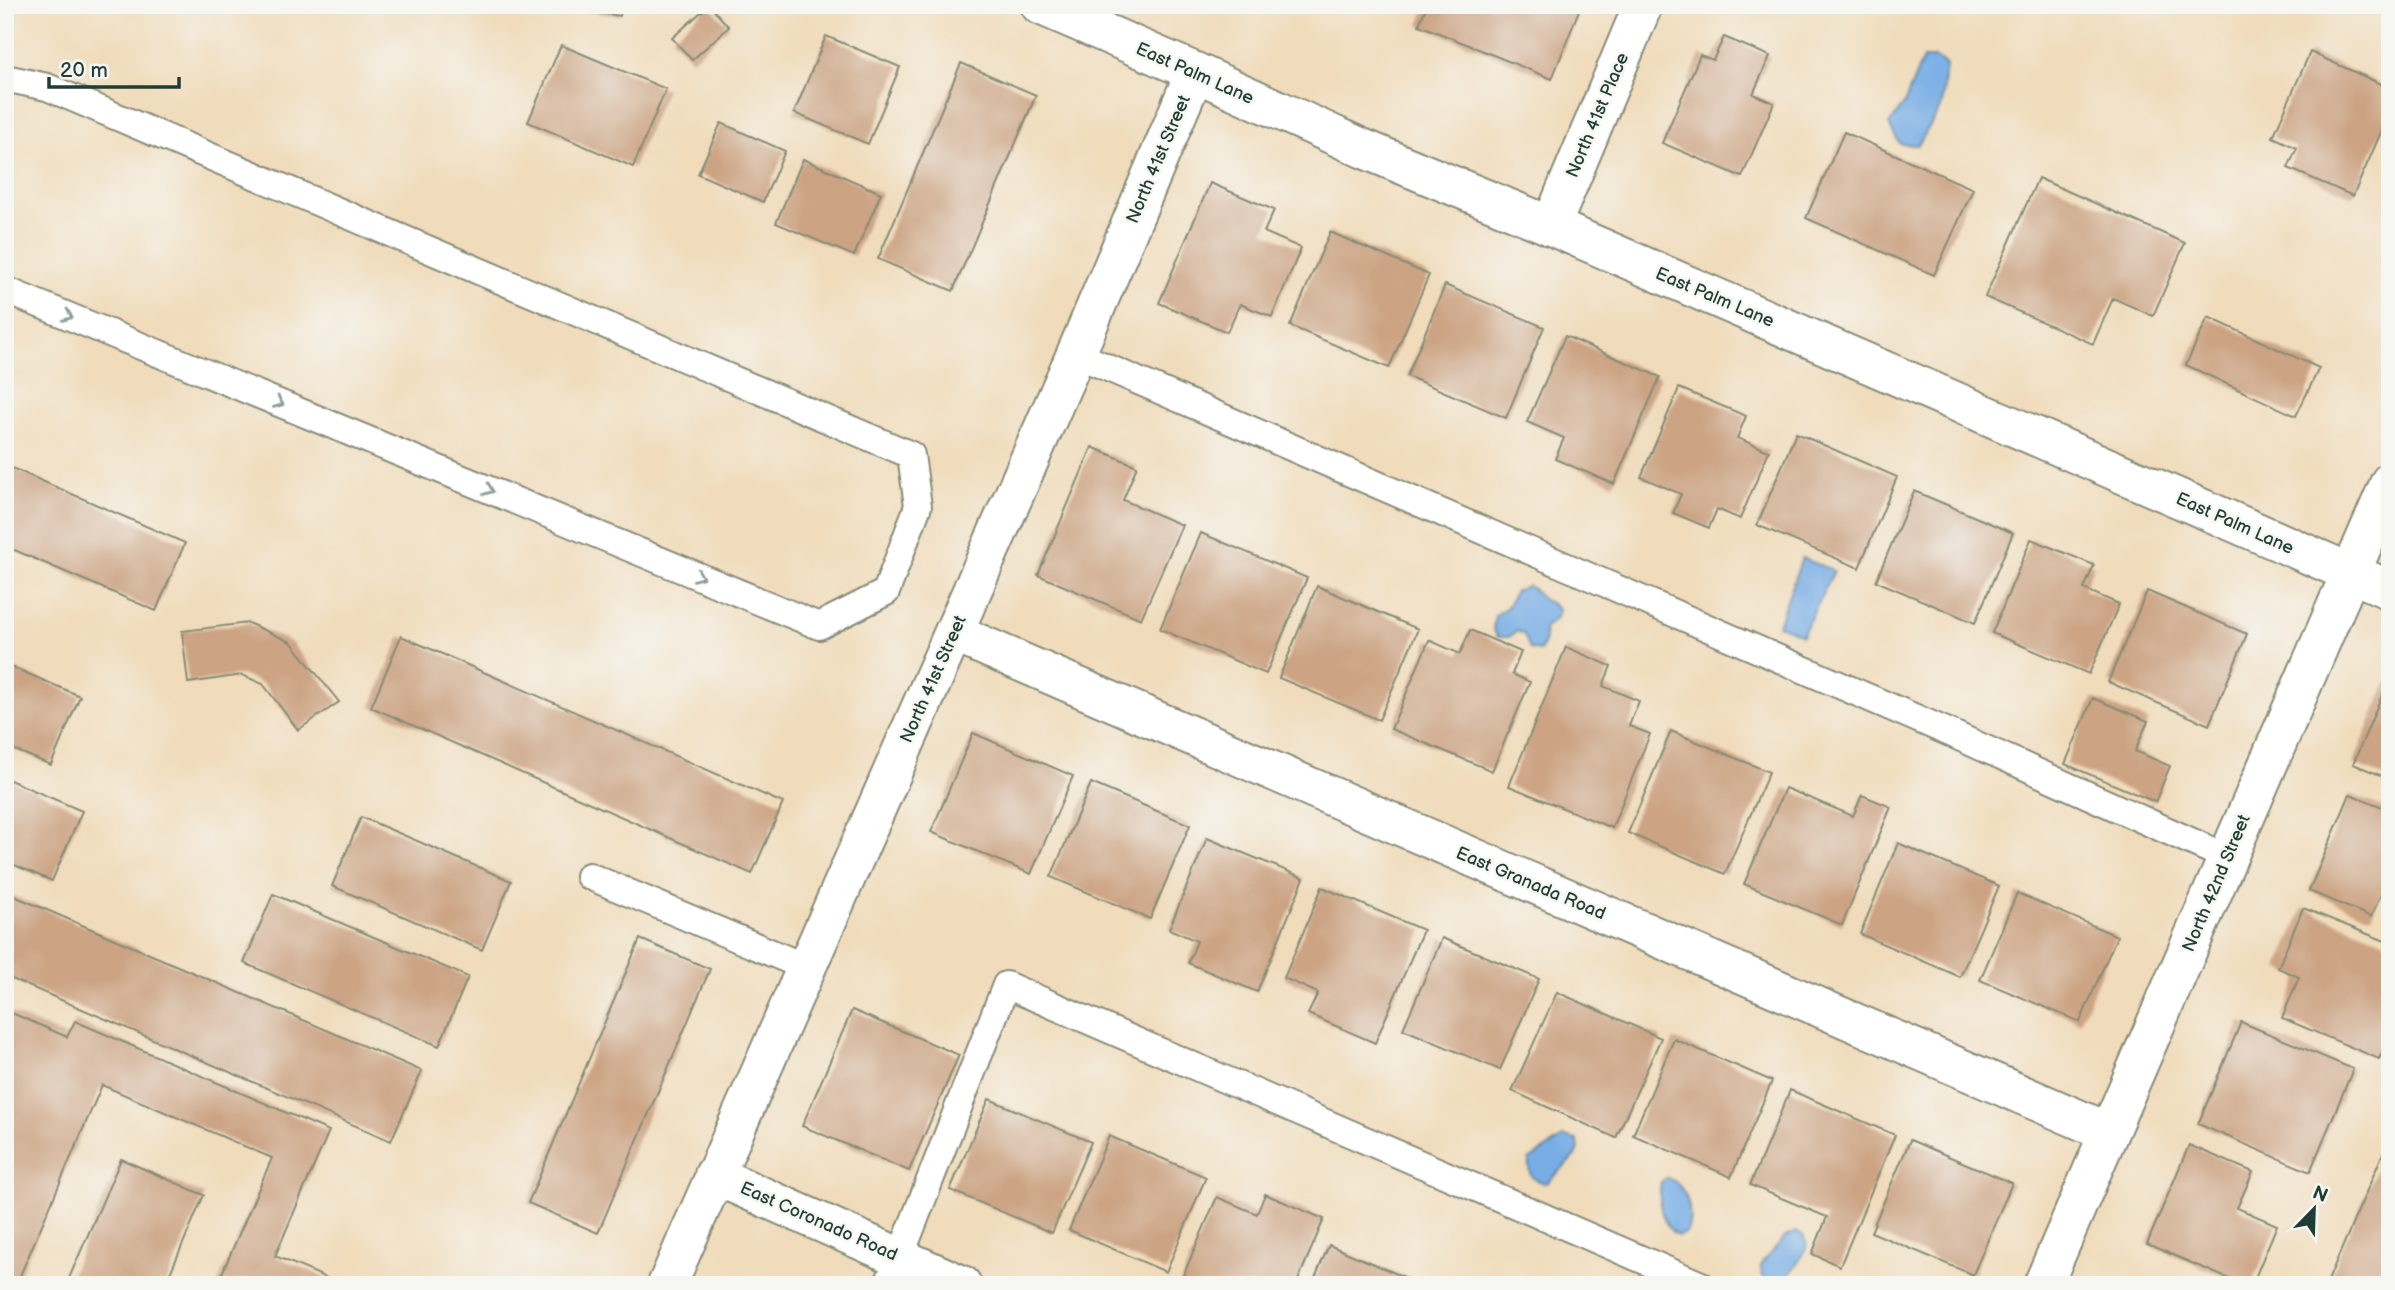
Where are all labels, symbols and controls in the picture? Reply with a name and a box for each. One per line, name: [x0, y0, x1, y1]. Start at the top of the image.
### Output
street label: East Palm Lane: [1133, 38, 1257, 109]
scale bar: [49, 46, 178, 90]
street label: North 41st Place: [1562, 49, 1633, 181]
text: 20 m: [60, 58, 108, 83]
street label: North 41st Street: [1122, 92, 1195, 226]
street label: East Palm Lane: [1652, 263, 1778, 332]
one-way arrow: [61, 308, 74, 322]
one-way arrow: [272, 394, 284, 408]
one-way arrow: [482, 481, 494, 495]
street label: East Palm Lane: [2173, 488, 2297, 559]
one-way arrow: [692, 568, 704, 582]
street label: North 41st Street: [896, 612, 971, 746]
street label: North 42nd Street: [2178, 811, 2255, 955]
street label: East Granada Road: [1453, 842, 1609, 924]
north arrow: [2280, 1174, 2350, 1244]
street label: East Coronado Road: [737, 1177, 901, 1266]
text: N: [2309, 1181, 2331, 1208]

